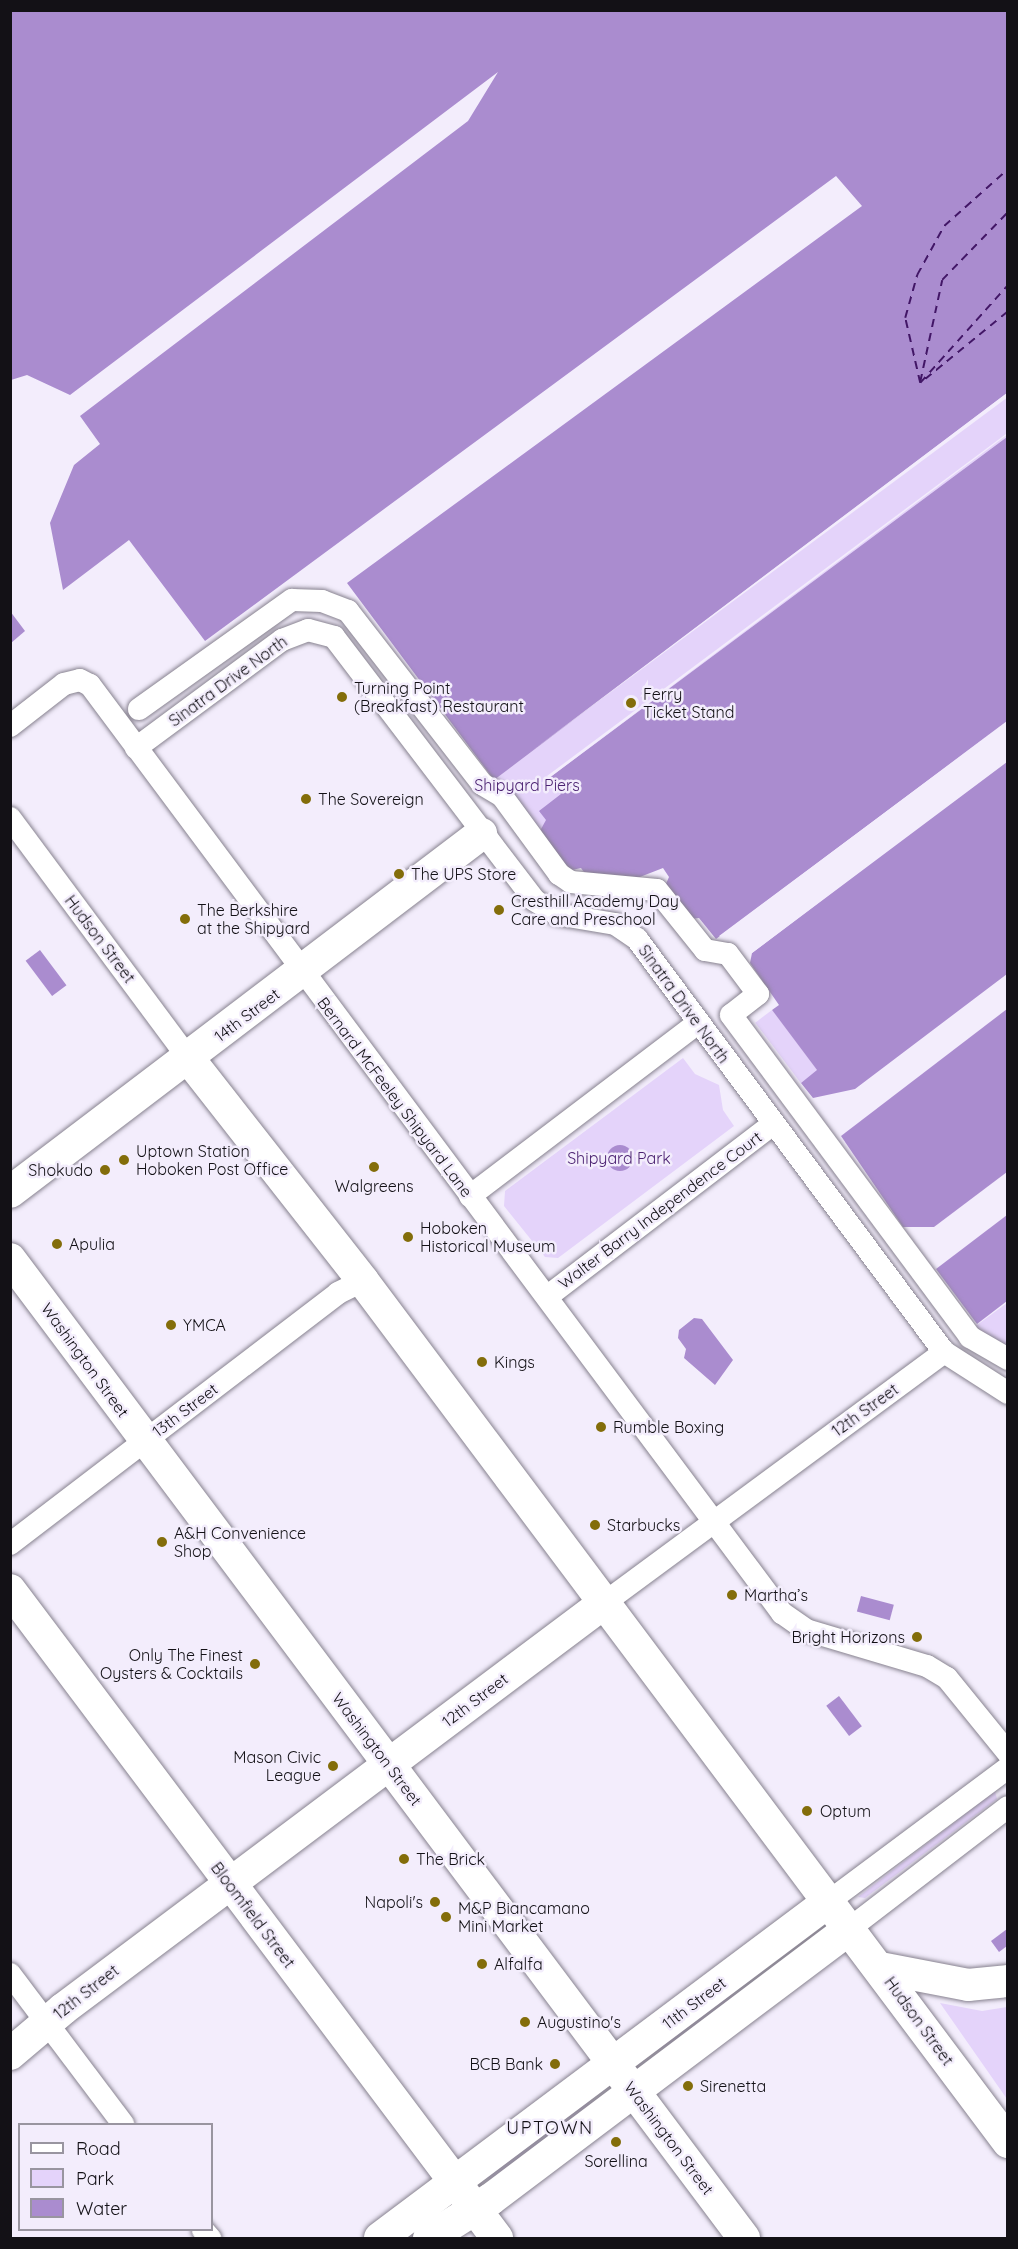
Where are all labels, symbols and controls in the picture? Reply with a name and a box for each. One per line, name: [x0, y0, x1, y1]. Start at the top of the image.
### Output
street label: Sinatra Drive North: [165, 632, 291, 730]
place label: Turning Point (Breakfast) Restaurant: [354, 678, 524, 716]
place label: Ferry Ticket Stand: [643, 684, 734, 722]
marker: Turning Point (Breakfast) Restaurant: [335, 690, 349, 704]
marker: Ferry Ticket Stand: [624, 696, 638, 710]
park label: Shipyard Piers: [474, 775, 580, 795]
place label: The Sovereign: [318, 789, 424, 809]
marker: The Sovereign: [299, 792, 313, 806]
place label: The UPS Store: [411, 864, 516, 884]
marker: The UPS Store: [392, 867, 406, 881]
street label: Hudson Street: [61, 891, 139, 987]
place label: Cresthill Academy Day Care and Preschool: [511, 891, 679, 929]
place label: The Berkshire at the Shipyard: [197, 900, 310, 938]
marker: Cresthill Academy Day Care and Preschool: [492, 903, 506, 917]
marker: The Berkshire at the Shipyard: [178, 912, 192, 926]
street label: Sinatra Drive North: [635, 941, 733, 1067]
street label: 14th Street: [211, 984, 283, 1046]
street label: Bernard McFeeley Shipyard Lane: [314, 993, 476, 1201]
street label: Walter Barry Independence Court: [554, 1127, 766, 1293]
place label: Uptown Station Hoboken Post Office: [136, 1141, 288, 1179]
park label: Shipyard Park: [567, 1148, 671, 1168]
marker: Uptown Station Hoboken Post Office: [117, 1153, 131, 1167]
place label: Shokudo: [28, 1160, 93, 1180]
marker: Walgreens: [367, 1160, 381, 1174]
marker: Shokudo: [98, 1163, 112, 1177]
place label: Walgreens: [334, 1176, 414, 1196]
place label: Hoboken Historical Museum: [420, 1218, 556, 1256]
marker: Hoboken Historical Museum: [401, 1230, 415, 1244]
place label: Apulia: [69, 1234, 115, 1254]
marker: Apulia: [50, 1237, 64, 1251]
street label: Washington Street: [37, 1299, 133, 1421]
place label: YMCA: [183, 1315, 226, 1335]
marker: YMCA: [164, 1318, 178, 1332]
place label: Kings: [494, 1352, 535, 1372]
marker: Kings: [475, 1355, 489, 1369]
street label: 13th Street: [149, 1379, 221, 1441]
street label: 12th Street: [828, 1379, 902, 1441]
place label: Rumble Boxing: [613, 1417, 724, 1437]
marker: Rumble Boxing: [594, 1420, 608, 1434]
place label: Starbucks: [607, 1515, 680, 1535]
marker: Starbucks: [588, 1518, 602, 1532]
place label: A&H Convenience Shop: [174, 1523, 306, 1561]
marker: A&H Convenience Shop: [155, 1535, 169, 1549]
place label: Martha’s: [744, 1585, 808, 1605]
marker: Martha’s: [725, 1588, 739, 1602]
place label: Bright Horizons: [791, 1627, 905, 1647]
marker: Bright Horizons: [910, 1630, 924, 1644]
place label: Only The Finest Oysters & Cocktails: [100, 1645, 243, 1683]
marker: Only The Finest Oysters & Cocktails: [248, 1657, 262, 1671]
street label: 12th Street: [438, 1669, 512, 1731]
street label: Washington Street: [328, 1689, 426, 1809]
place label: Mason Civic League: [233, 1747, 321, 1785]
marker: Mason Civic League: [326, 1759, 340, 1773]
place label: Optum: [820, 1801, 871, 1821]
marker: Optum: [798, 1802, 816, 1820]
place label: The Brick: [416, 1849, 485, 1869]
marker: The Brick: [397, 1852, 411, 1866]
street label: Bloomfield Street: [207, 1858, 299, 1972]
place label: Napoli's: [365, 1892, 423, 1912]
marker: Napoli's: [428, 1895, 442, 1909]
place label: M&P Biancamano Mini Market: [458, 1898, 590, 1936]
marker: M&P Biancamano Mini Market: [439, 1910, 453, 1924]
place label: Alfalfa: [494, 1954, 543, 1974]
marker: Alfalfa: [475, 1957, 489, 1971]
street label: 12th Street: [50, 1961, 122, 2023]
street label: 11th Street: [658, 1973, 730, 2033]
street label: Hudson Street: [880, 1973, 958, 2069]
place label: Augustino's: [537, 2012, 621, 2032]
marker: Augustino's: [518, 2015, 532, 2029]
place label: BCB Bank: [469, 2054, 543, 2074]
marker: BCB Bank: [548, 2057, 562, 2071]
place label: Sirenetta: [700, 2076, 766, 2096]
street label: Washington Street: [620, 2078, 718, 2198]
marker: Sirenetta: [681, 2079, 695, 2093]
district label: UPTOWN: [506, 2117, 594, 2139]
legend: [18, 2123, 213, 2231]
marker: Sorellina: [609, 2135, 623, 2149]
text: Road: [76, 2137, 121, 2160]
place label: Sorellina: [584, 2151, 648, 2171]
text: Park: [76, 2167, 114, 2190]
text: Water: [76, 2197, 127, 2220]

